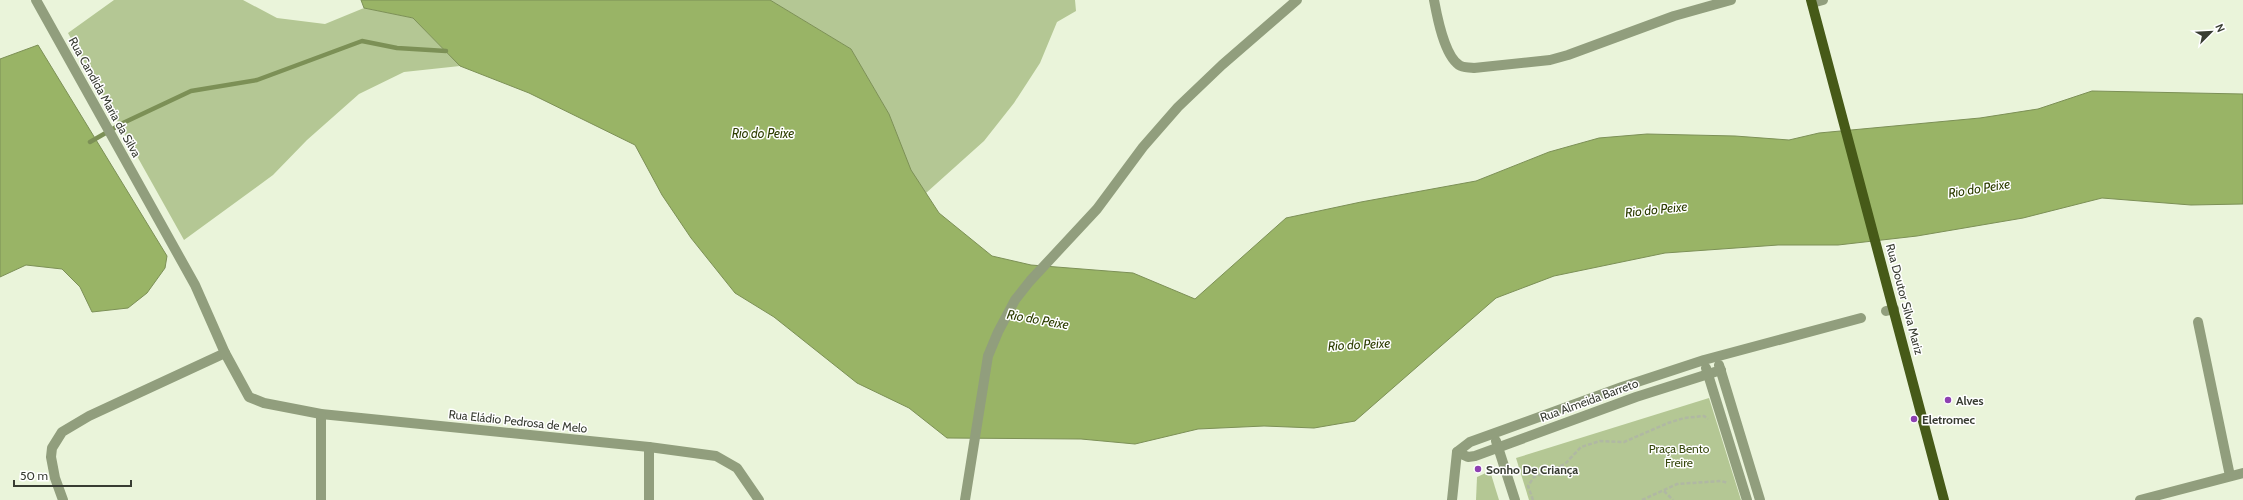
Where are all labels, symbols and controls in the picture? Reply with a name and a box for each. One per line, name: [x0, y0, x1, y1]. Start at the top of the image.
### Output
north arrow: [2191, 12, 2231, 52]
text: N: [2212, 22, 2228, 34]
street label: Rua Candida Maria da Silva: [66, 34, 144, 160]
water label: Rio do Peixe: [732, 125, 794, 141]
water label: Rio do Peixe: [1947, 175, 2011, 201]
water label: Rio do Peixe: [1624, 198, 1688, 220]
street label: Rua Doutor Silva Mariz: [1883, 242, 1927, 357]
water label: Rio do Peixe: [1006, 306, 1070, 332]
water label: Rio do Peixe: [1327, 334, 1391, 354]
street label: Rua Almeida Barreto: [1538, 375, 1641, 425]
place label: Alves: [1956, 393, 1984, 408]
marker: Alves: [1943, 395, 1953, 405]
street label: Rua Eládio Pedrosa de Melo: [448, 406, 588, 436]
place label: Eletromec: [1922, 412, 1976, 427]
marker: Eletromec: [1909, 414, 1919, 424]
park label: Praça Bento Freire: [1649, 441, 1710, 470]
scale bar: [14, 462, 131, 488]
place label: Sonho De Criança: [1486, 462, 1578, 477]
marker: Sonho De Criança: [1473, 464, 1483, 474]
text: 50 m: [20, 468, 48, 483]

